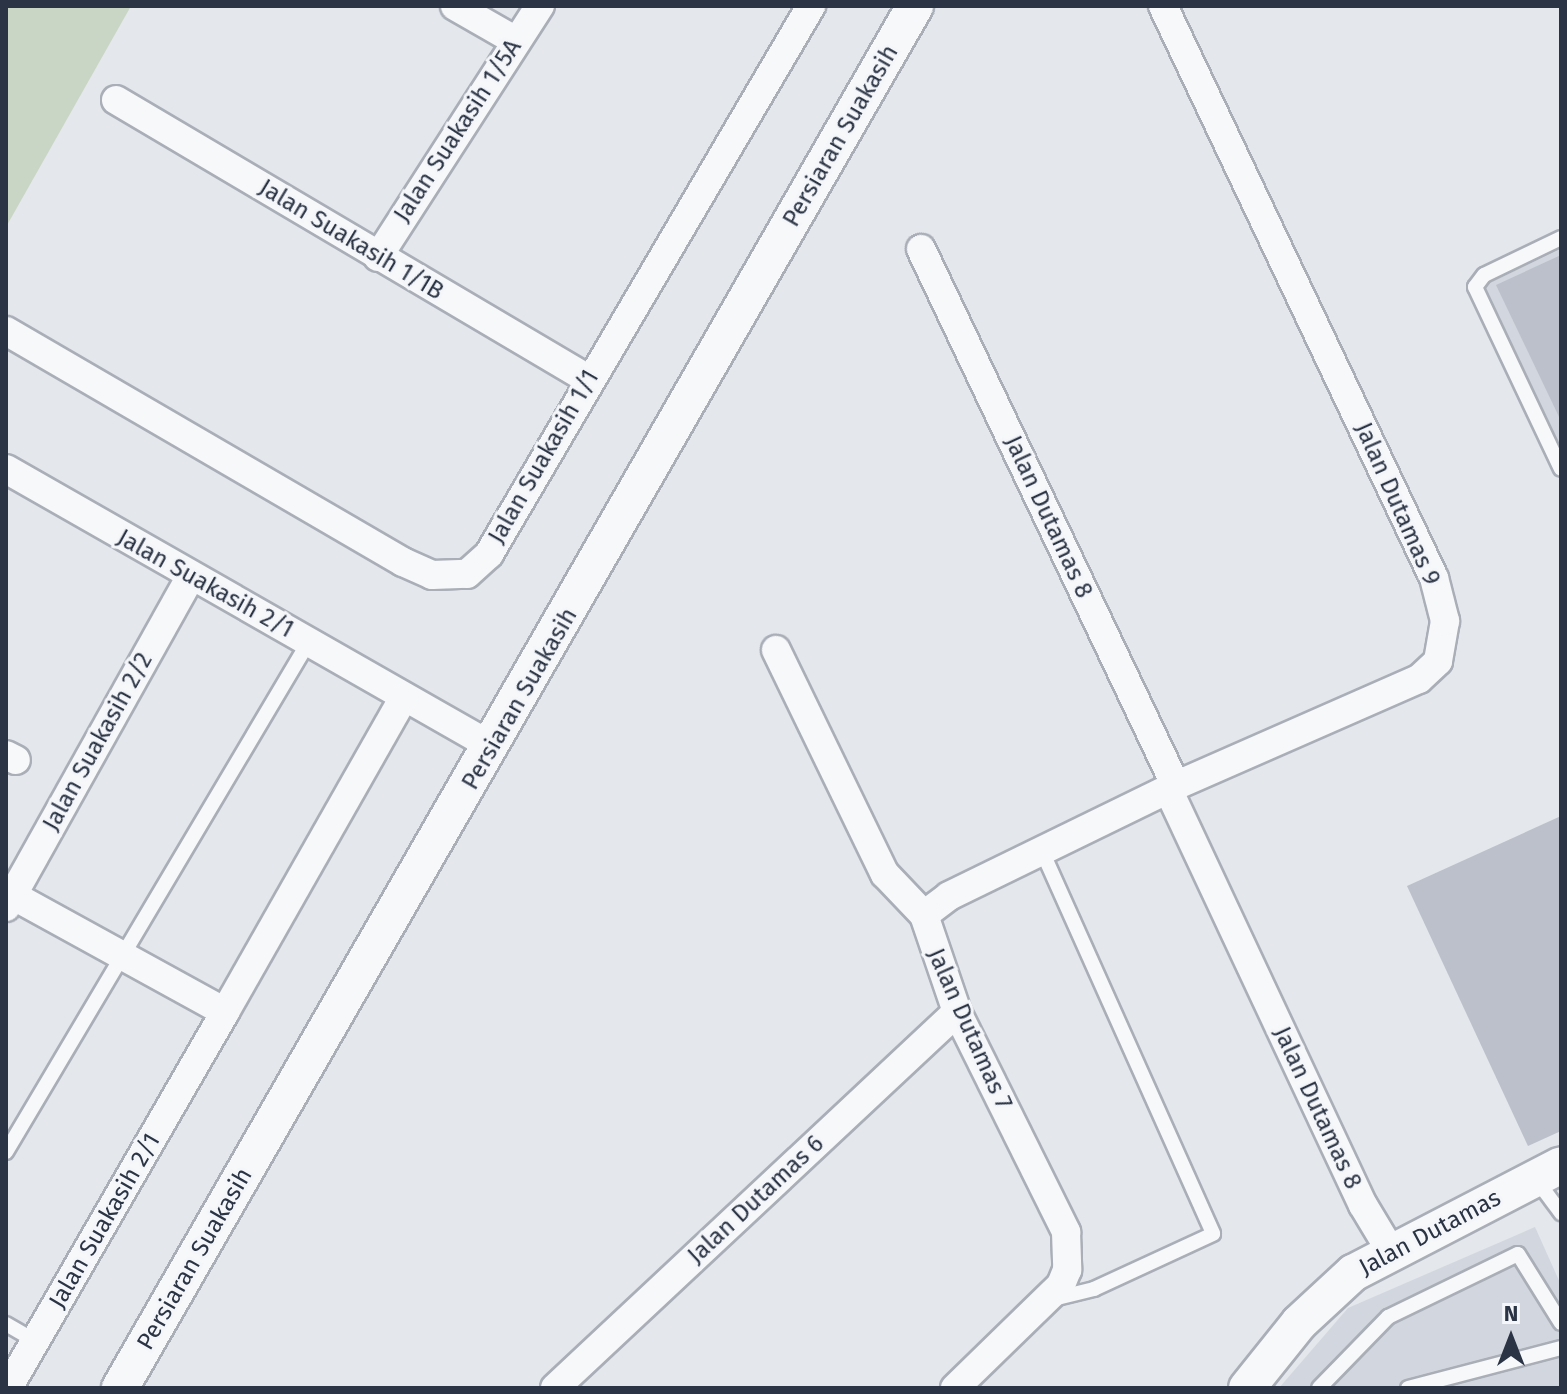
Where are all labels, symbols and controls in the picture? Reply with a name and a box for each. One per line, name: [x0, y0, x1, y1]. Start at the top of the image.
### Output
street label: Jalan Suakasih 1/5A: [388, 34, 528, 228]
street label: Persiaran Suakasih: [777, 40, 905, 232]
street label: Jalan Suakasih 1/1B: [253, 174, 449, 306]
street label: Jalan Suakasih 1/1: [483, 365, 605, 549]
street label: Jalan Dutamas 9: [1348, 418, 1446, 590]
street label: Jalan Dutamas 8: [998, 431, 1098, 603]
street label: Jalan Suakasih 2/1: [112, 524, 298, 644]
street label: Persiaran Suakasih: [456, 603, 584, 795]
street label: Jalan Suakasih 2/2: [37, 648, 159, 836]
street label: Jalan Dutamas 7: [921, 944, 1017, 1114]
street label: Jalan Dutamas 8: [1267, 1022, 1367, 1194]
street label: Jalan Suakasih 2/1: [43, 1128, 167, 1314]
street label: Jalan Dutamas 6: [682, 1130, 830, 1270]
street label: Persiaran Suakasih: [131, 1163, 259, 1355]
street label: Jalan Dutamas: [1354, 1184, 1506, 1282]
north arrow: [1471, 1298, 1551, 1378]
text: N: [1504, 1300, 1518, 1327]

